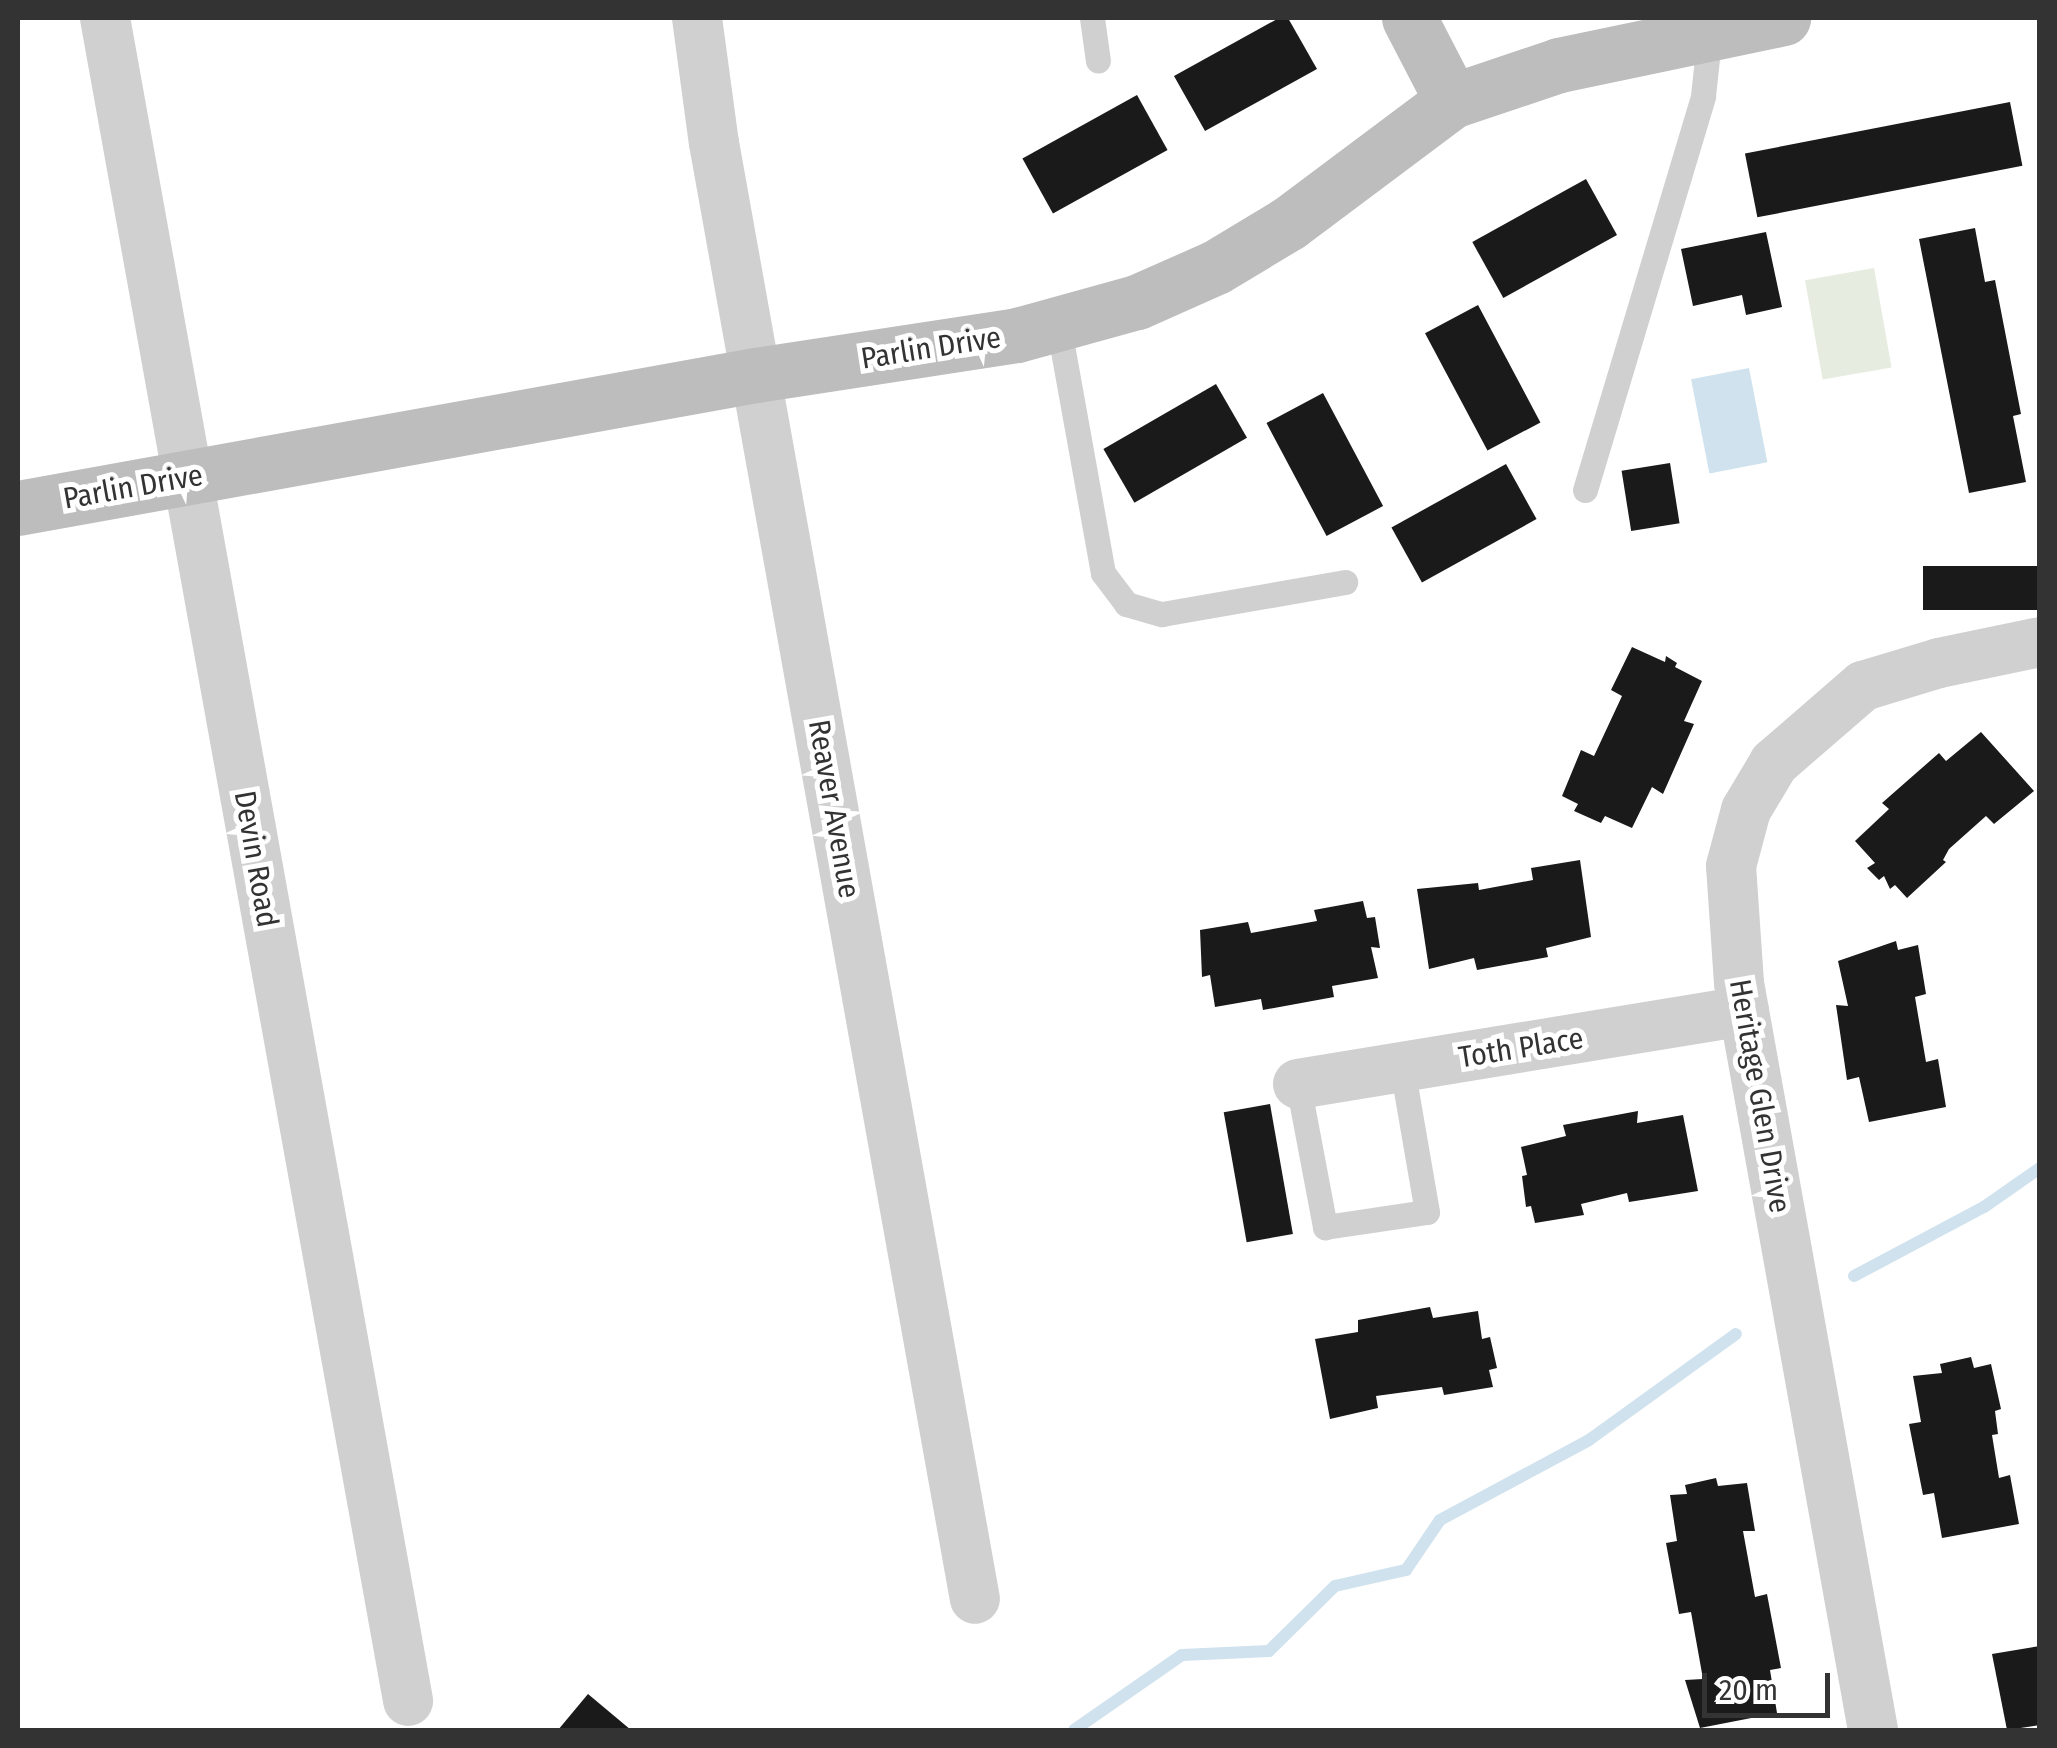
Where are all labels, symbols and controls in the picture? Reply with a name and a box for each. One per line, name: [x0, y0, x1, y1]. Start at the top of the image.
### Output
street label: Parlin Drive: [858, 319, 1004, 377]
street label: Parlin Drive: [60, 457, 206, 517]
street label: Reaver Avenue: [801, 717, 867, 901]
street label: Devin Road: [226, 788, 286, 930]
street label: Heritage Glen Drive: [1722, 976, 1798, 1216]
street label: Toth Place: [1456, 1020, 1586, 1076]
scale bar: [1707, 1653, 1834, 1715]
text: 20 m: [1719, 1672, 1778, 1708]

